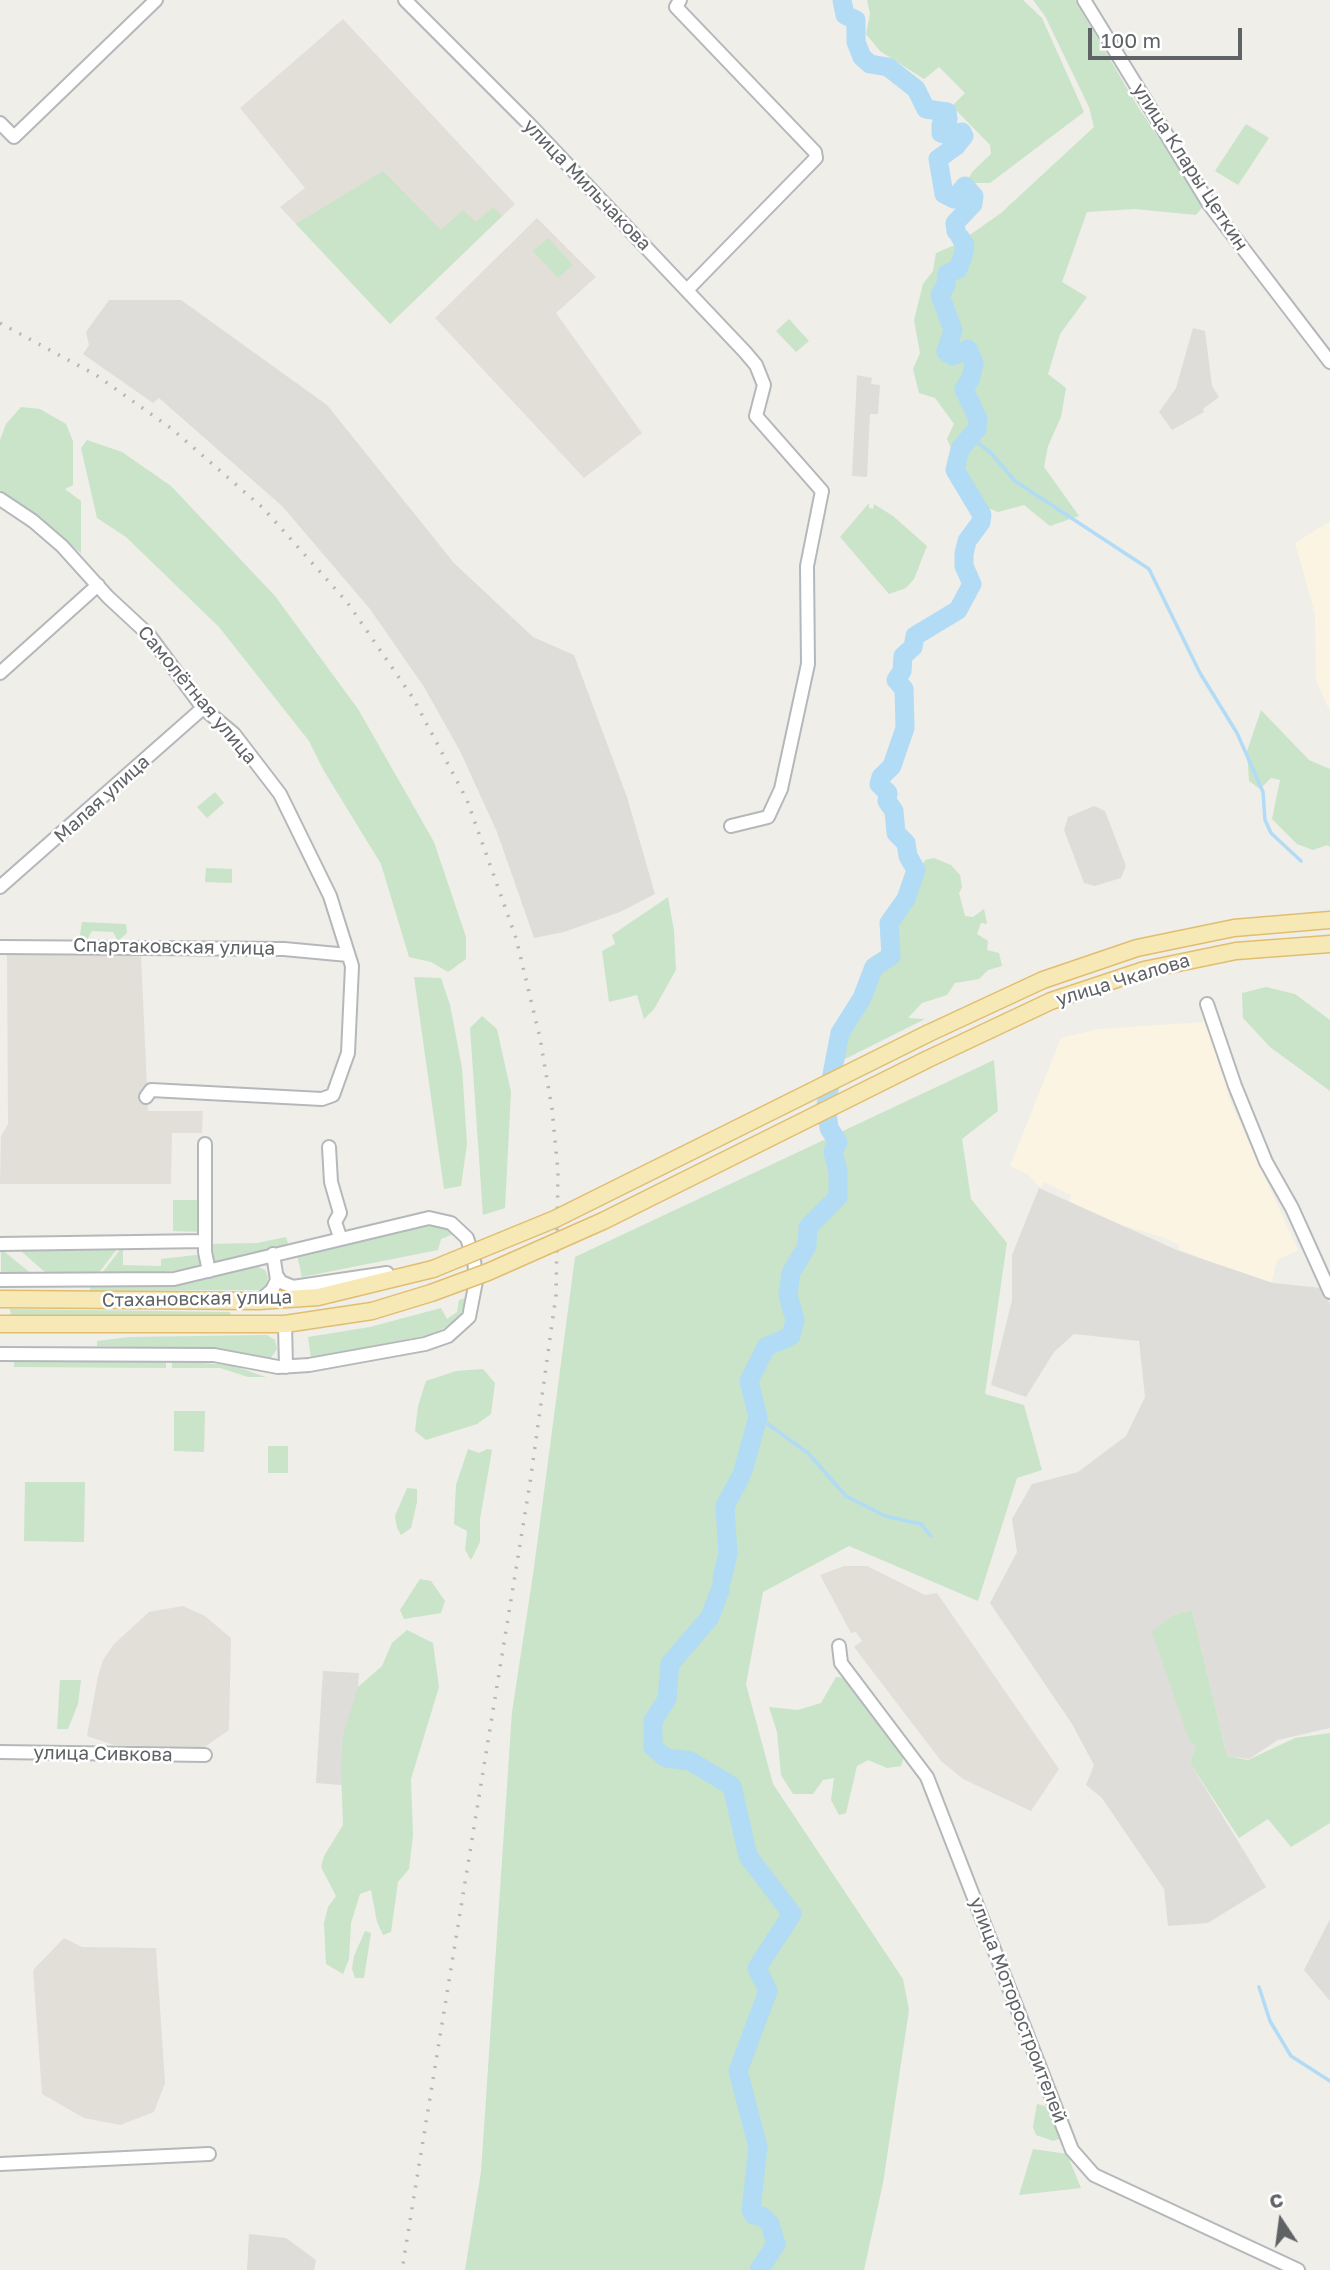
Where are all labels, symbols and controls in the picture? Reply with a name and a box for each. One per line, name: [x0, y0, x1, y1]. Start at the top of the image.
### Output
scale bar: [1092, 14, 1246, 58]
text: 100 m: [1101, 27, 1161, 53]
street label: улица Клары Цеткин: [1127, 79, 1253, 255]
street label: улица Мильчакова: [518, 114, 656, 256]
street label: Самолётная улица: [133, 621, 261, 769]
street label: Малая улица: [50, 750, 154, 848]
street label: Спартаковская улица: [73, 934, 275, 960]
street label: улица Чкалова: [1053, 949, 1193, 1011]
street label: Стахановская улица: [102, 1286, 292, 1312]
street label: улица Сивкова: [33, 1741, 173, 1767]
street label: улица Моторостроителей: [964, 1894, 1072, 2126]
north arrow: [1246, 2186, 1316, 2256]
text: С: [1267, 2187, 1285, 2213]

